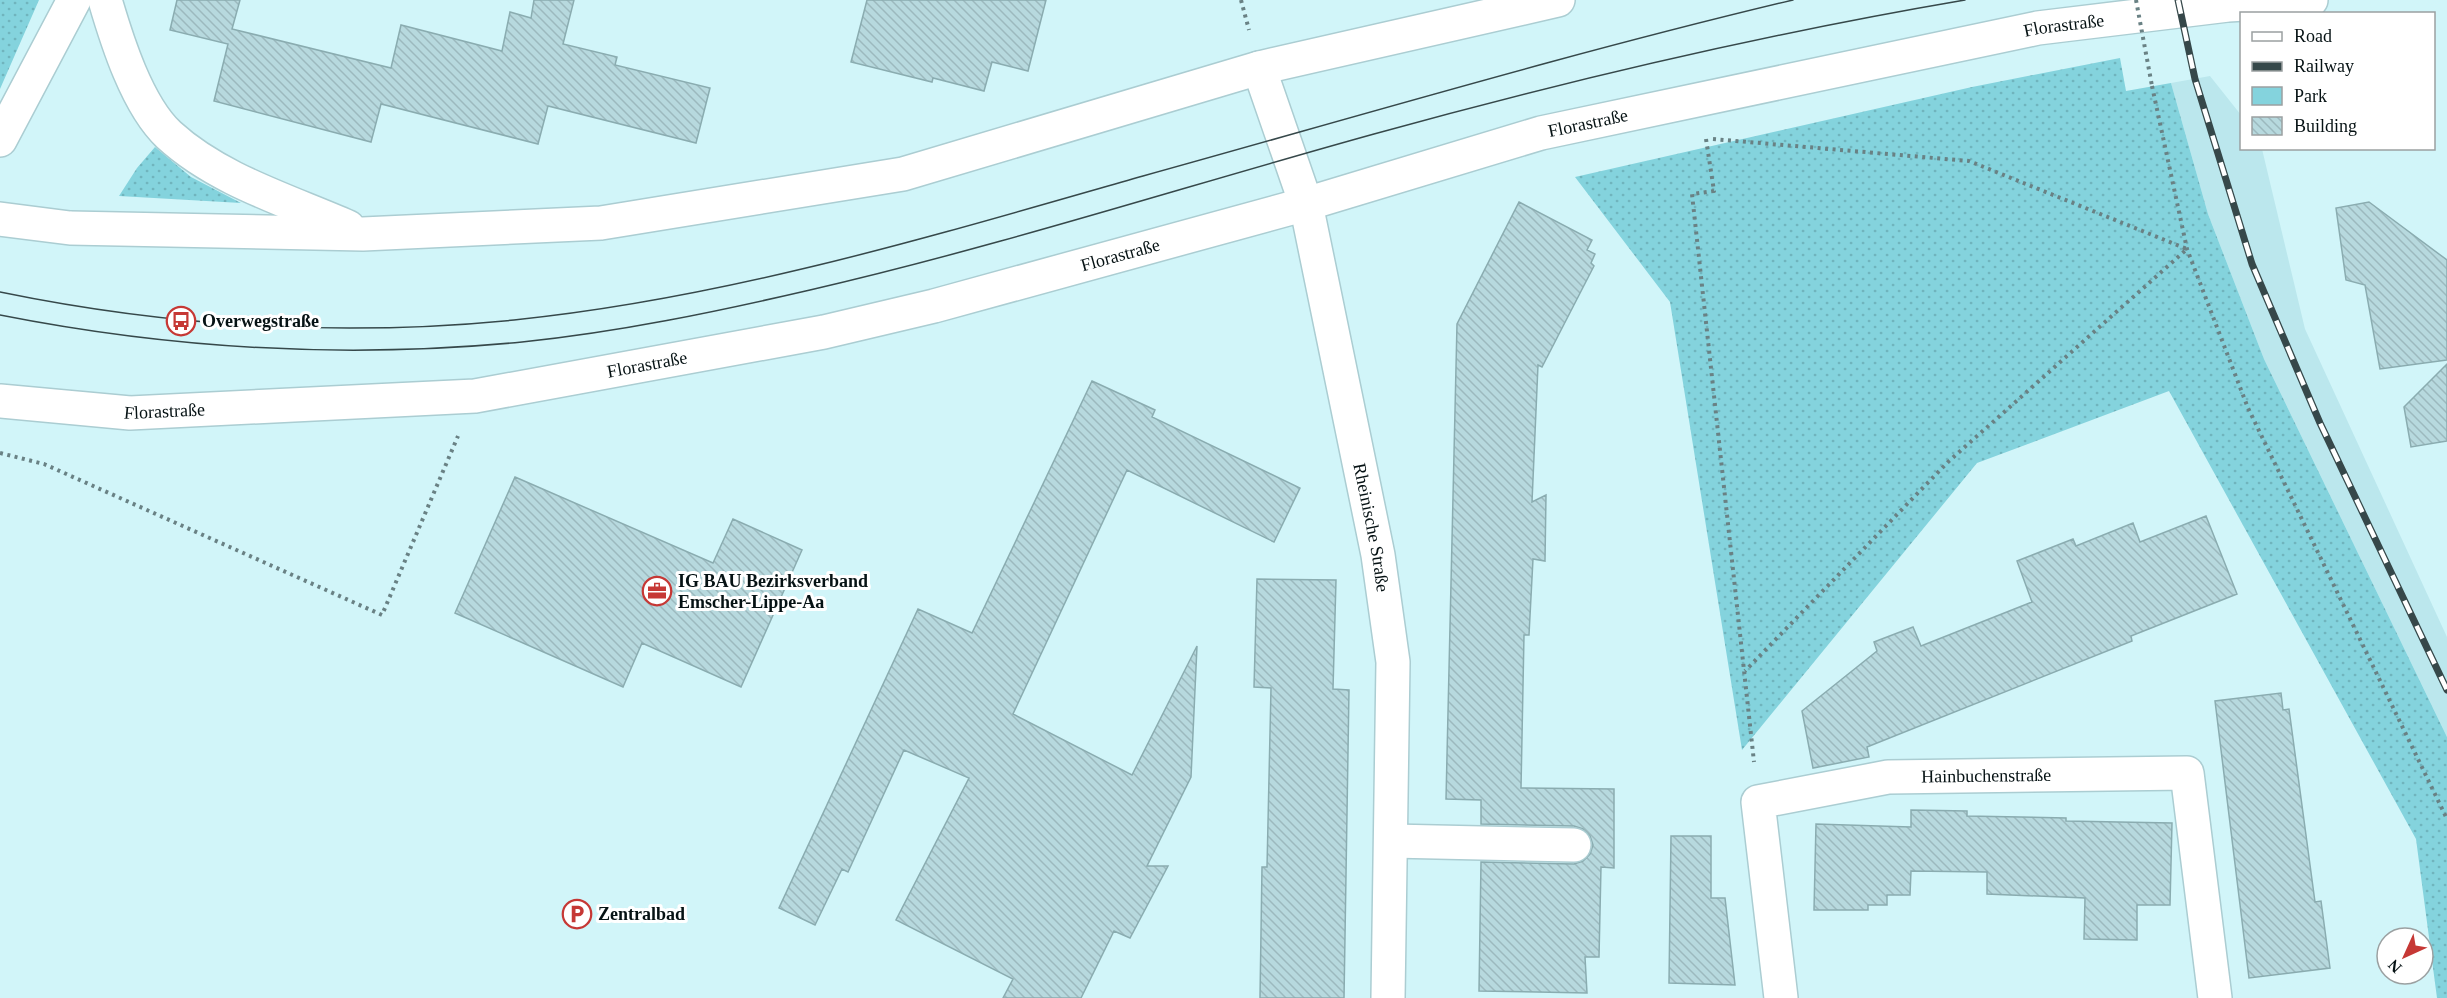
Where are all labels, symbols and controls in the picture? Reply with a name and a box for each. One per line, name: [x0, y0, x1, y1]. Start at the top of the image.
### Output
street label: Florastraße: [2022, 10, 2105, 41]
legend: [2240, 12, 2435, 150]
text: Road: [2294, 26, 2332, 46]
text: Railway: [2294, 56, 2354, 76]
text: Park: [2294, 86, 2327, 106]
street label: Florastraße: [1546, 105, 1630, 141]
text: Building: [2294, 116, 2357, 136]
street label: Florastraße: [1079, 235, 1162, 275]
bus stop icon: Overwegstraße: [165, 305, 197, 337]
place label: Overwegstraße: [202, 311, 319, 331]
street label: Florastraße: [605, 347, 689, 382]
street label: Florastraße: [123, 399, 205, 423]
street label: Rheinische Straße: [1349, 461, 1393, 593]
place label: IG BAU Bezirksverband Emscher-Lippe-Aa: [678, 571, 868, 612]
office icon: IG BAU Bezirksverband Emscher-Lippe-Aa: [641, 575, 673, 607]
street label: Hainbuchenstraße: [1921, 765, 2051, 787]
parking icon: Zentralbad: [561, 898, 593, 930]
place label: Zentralbad: [598, 904, 685, 924]
north arrow: [2375, 926, 2435, 986]
text: N: [2384, 956, 2405, 976]

